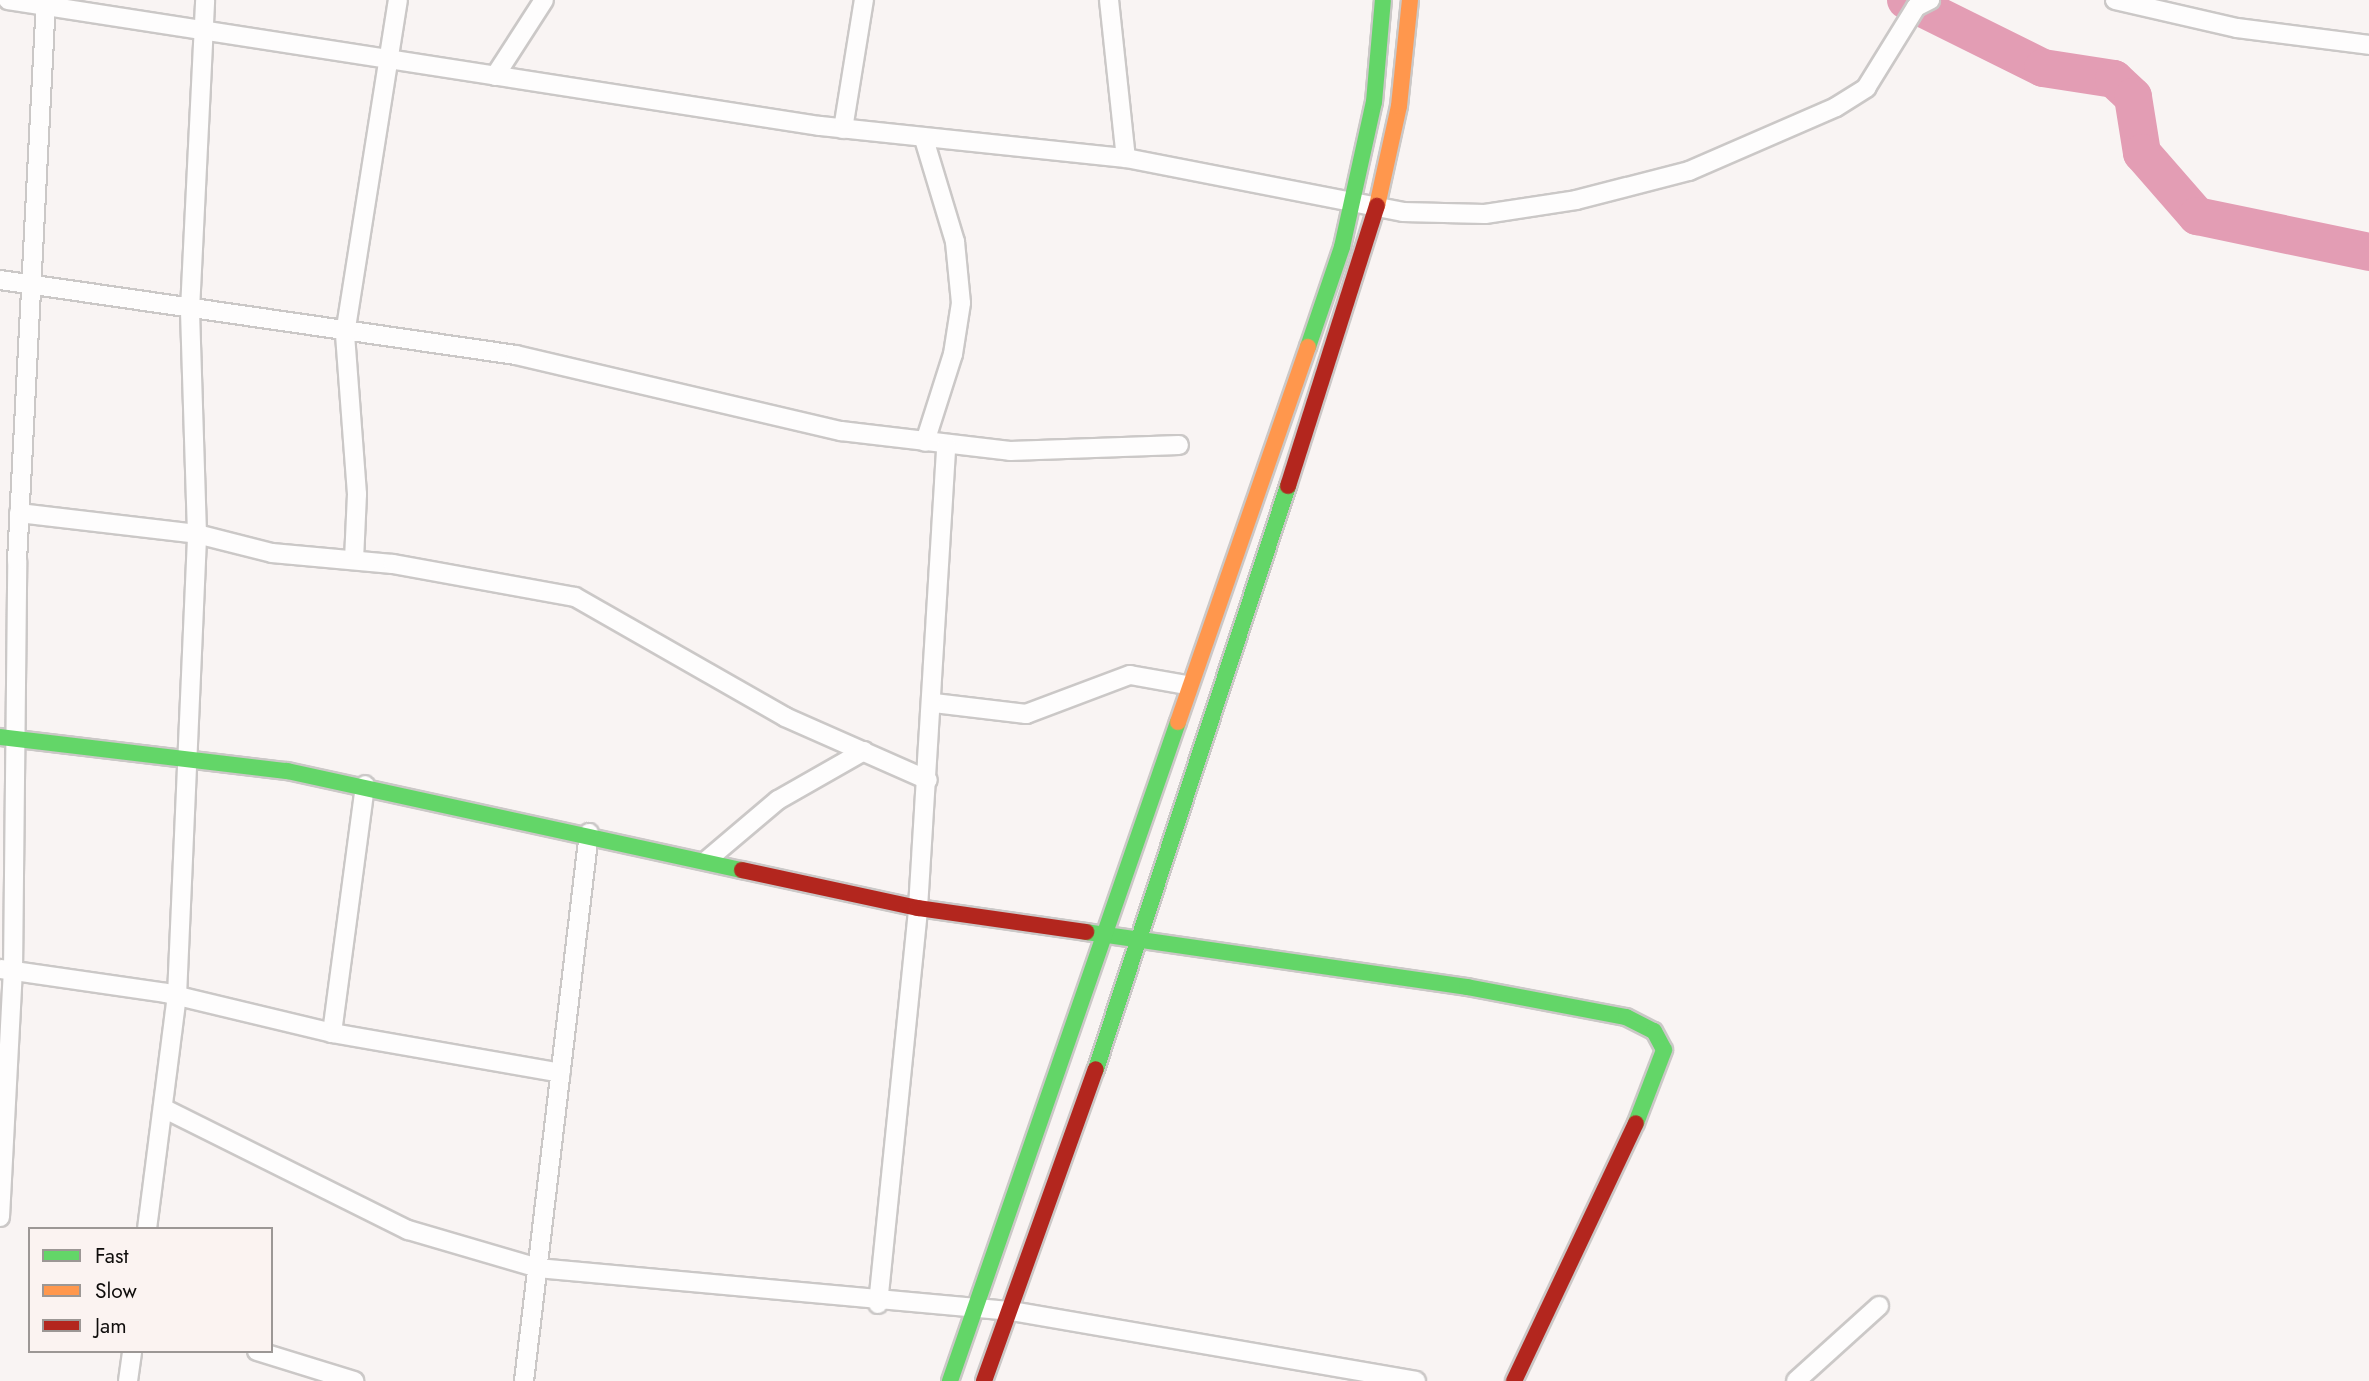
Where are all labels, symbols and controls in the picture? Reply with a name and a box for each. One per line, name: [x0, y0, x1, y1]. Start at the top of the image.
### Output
legend: [28, 1227, 273, 1353]
text: Fast: [95, 1241, 128, 1271]
text: Slow: [95, 1276, 137, 1306]
text: Jam: [95, 1311, 127, 1341]

